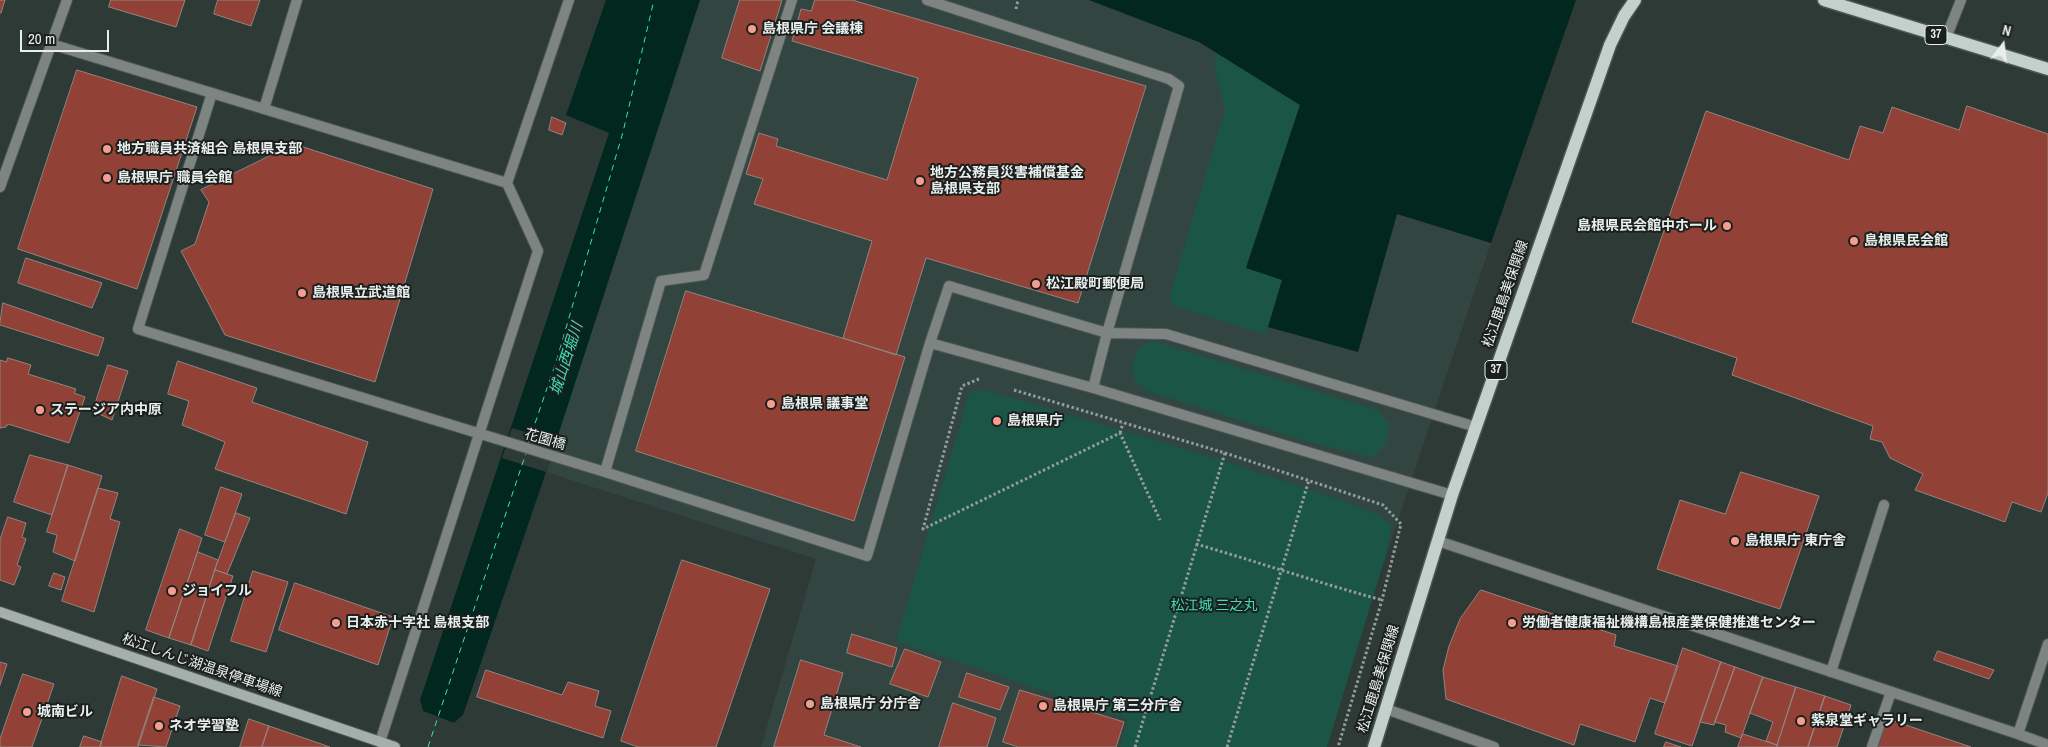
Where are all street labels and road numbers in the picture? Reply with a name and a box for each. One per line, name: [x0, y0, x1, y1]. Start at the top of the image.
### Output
road number: 37: [1925, 26, 1947, 44]
street label: 松江鹿島美保関線: [1480, 238, 1532, 350]
road number: 37: [1485, 360, 1507, 380]
street label: 花園橋: [522, 426, 568, 454]
street label: 松江鹿島美保関線: [1355, 623, 1403, 735]
street label: 松江しんじ湖温泉停車場線: [120, 631, 284, 701]

